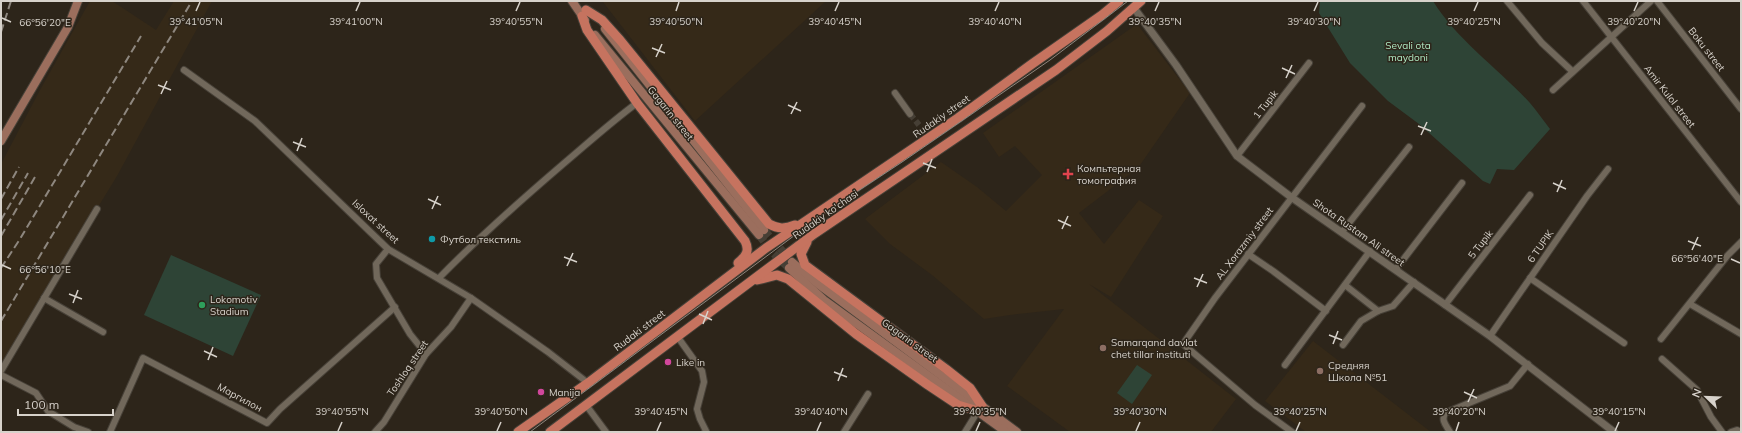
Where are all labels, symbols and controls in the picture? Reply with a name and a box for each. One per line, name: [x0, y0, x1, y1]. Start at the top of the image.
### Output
text: 39°41'05"N: [169, 15, 223, 28]
text: 39°41'00"N: [329, 15, 383, 28]
text: 39°40'55"N: [489, 15, 543, 28]
text: 39°40'50"N: [649, 15, 703, 28]
text: 39°40'45"N: [808, 15, 862, 28]
text: 39°40'40"N: [968, 15, 1022, 28]
text: 39°40'35"N: [1128, 15, 1182, 28]
text: 39°40'30"N: [1287, 15, 1341, 28]
text: 39°40'25"N: [1447, 15, 1501, 28]
text: 39°40'20"N: [1607, 15, 1661, 28]
text: 66°56'20"E: [19, 16, 71, 29]
street label: Boku street: [1685, 25, 1728, 74]
park label: Sevali ota maydoni: [1385, 39, 1431, 64]
street label: Amir Kulol street: [1641, 62, 1698, 131]
street label: Gagarin street: [645, 84, 697, 144]
street label: 1 Tupik: [1250, 87, 1281, 121]
street label: Rudakiy street: [910, 92, 973, 141]
place label: Компьтерная томография: [1077, 162, 1141, 187]
marker: Компьтерная томография: [1062, 168, 1074, 180]
street label: Rudakiy ko'chasi: [790, 187, 861, 242]
street label: Isloxat street: [350, 196, 402, 247]
street label: Shota Rustam Ali street: [1310, 196, 1408, 269]
street label: AL Xorazmiy street: [1213, 204, 1276, 282]
street label: 5 Tupik: [1465, 227, 1496, 261]
street label: 6 TUPIK: [1524, 227, 1557, 265]
place label: Футбол текстиль: [440, 233, 522, 246]
marker: Футбол текстиль: [427, 234, 437, 244]
text: 66°56'40"E: [1671, 252, 1723, 265]
text: 66°56'10"E: [19, 263, 71, 276]
place label: Lokomotiv Stadium: [210, 293, 258, 318]
marker: Lokomotiv Stadium: [197, 300, 207, 310]
street label: Rudaki street: [611, 306, 668, 354]
street label: Gagarin street: [879, 316, 941, 365]
place label: Samarqand davlat chet tillar instituti: [1111, 336, 1198, 361]
street label: Toshloq street: [384, 337, 431, 399]
marker: Samarqand davlat chet tillar instituti: [1098, 343, 1108, 353]
place label: Like in: [676, 356, 705, 369]
marker: Like in: [663, 357, 673, 367]
place label: Средняя Школа №51: [1328, 359, 1387, 384]
marker: Средняя Школа №51: [1315, 366, 1325, 376]
north arrow: [1686, 377, 1726, 417]
street label: Маргилон: [215, 380, 264, 415]
place label: Manija: [549, 386, 580, 399]
marker: Manija: [536, 387, 546, 397]
text: N: [1689, 387, 1705, 400]
scale bar: [18, 391, 113, 417]
text: 100 m: [24, 397, 59, 412]
text: 39°40'55"N: [315, 405, 369, 418]
text: 39°40'50"N: [474, 405, 528, 418]
text: 39°40'45"N: [634, 405, 688, 418]
text: 39°40'40"N: [794, 405, 848, 418]
text: 39°40'35"N: [953, 405, 1007, 418]
text: 39°40'30"N: [1113, 405, 1167, 418]
text: 39°40'25"N: [1273, 405, 1327, 418]
text: 39°40'20"N: [1432, 405, 1486, 418]
text: 39°40'15"N: [1592, 405, 1646, 418]

